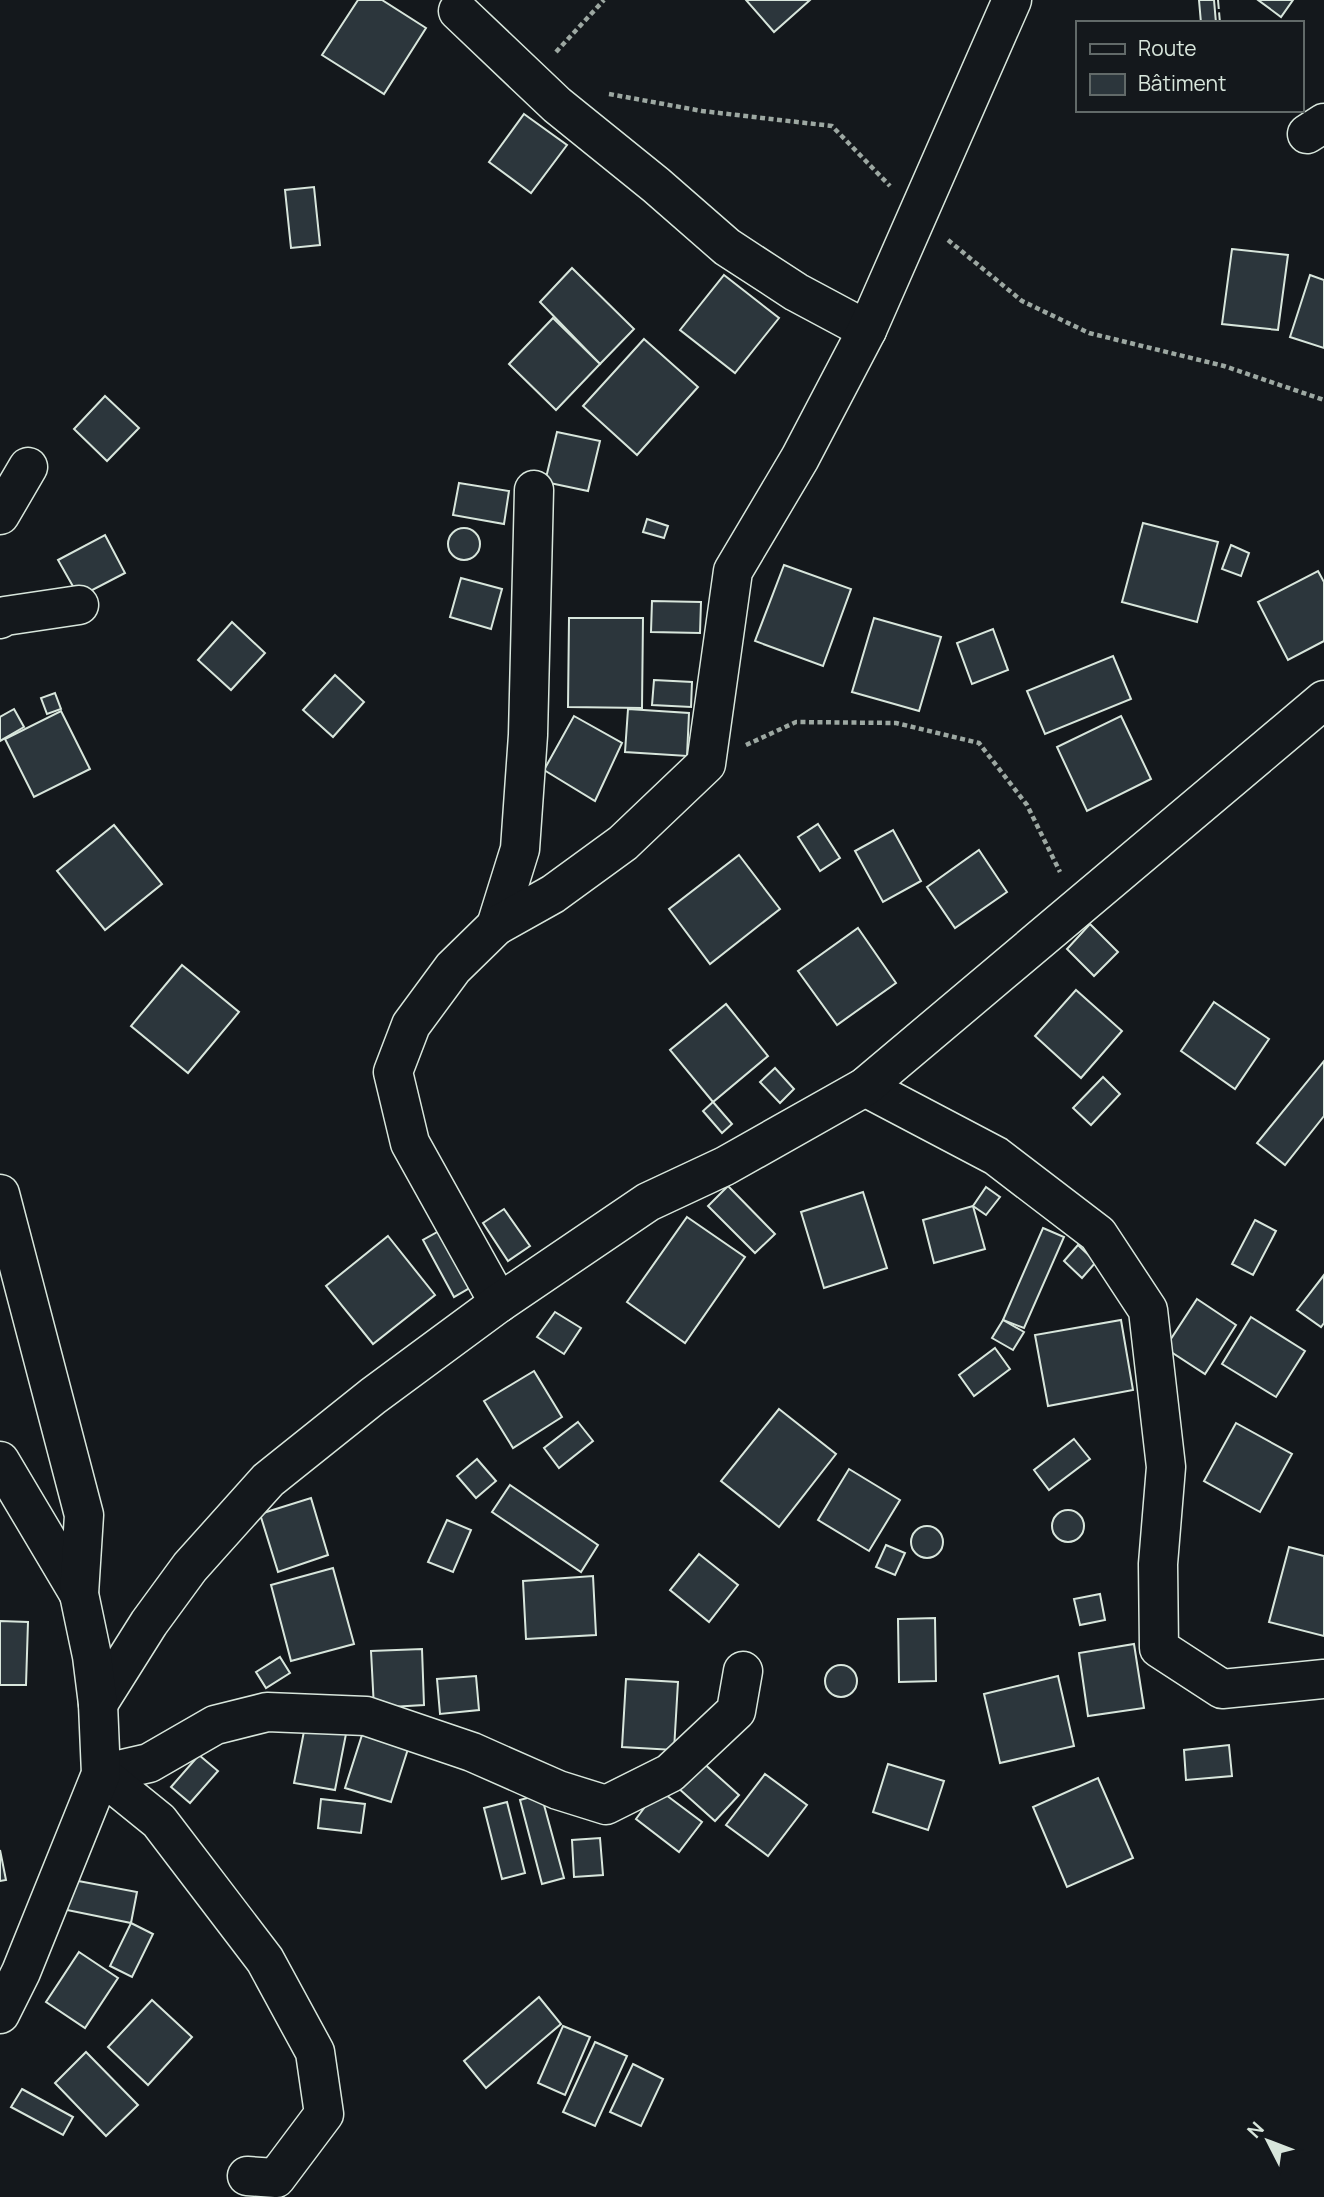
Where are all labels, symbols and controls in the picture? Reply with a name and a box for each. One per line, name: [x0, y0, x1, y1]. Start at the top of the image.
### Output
legend: [1076, 21, 1303, 112]
text: Route: [1138, 34, 1196, 62]
text: Bâtiment: [1138, 69, 1226, 97]
north arrow: [1233, 2106, 1303, 2176]
text: N: [1241, 2116, 1270, 2143]

